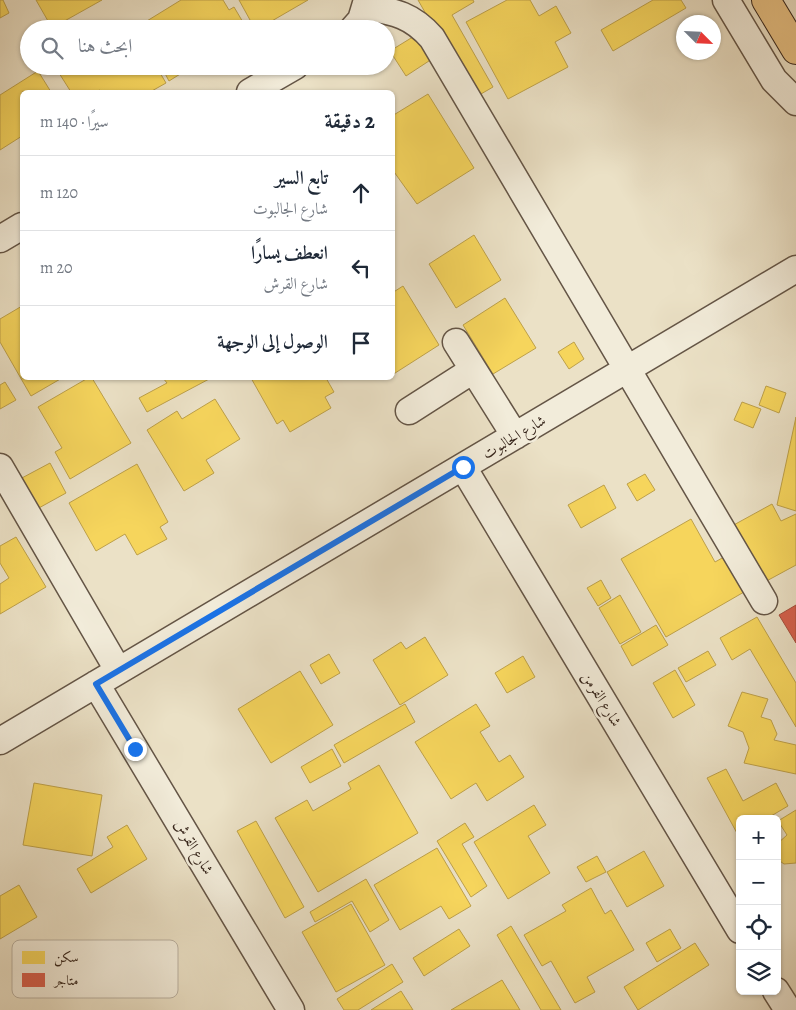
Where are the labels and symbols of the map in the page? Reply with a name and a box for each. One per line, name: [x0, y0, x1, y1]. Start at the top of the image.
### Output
north arrow: [676, 15, 721, 60]
street label: شارع الجالبوت: [479, 410, 551, 466]
route start: [452, 456, 475, 479]
street label: شارع الفرمن: [575, 668, 626, 732]
route end: [124, 738, 147, 761]
street label: شارع القرش: [167, 816, 218, 880]
legend: [12, 940, 178, 998]
text: سكن: [54, 948, 79, 967]
text: متاجر: [52, 971, 78, 990]

